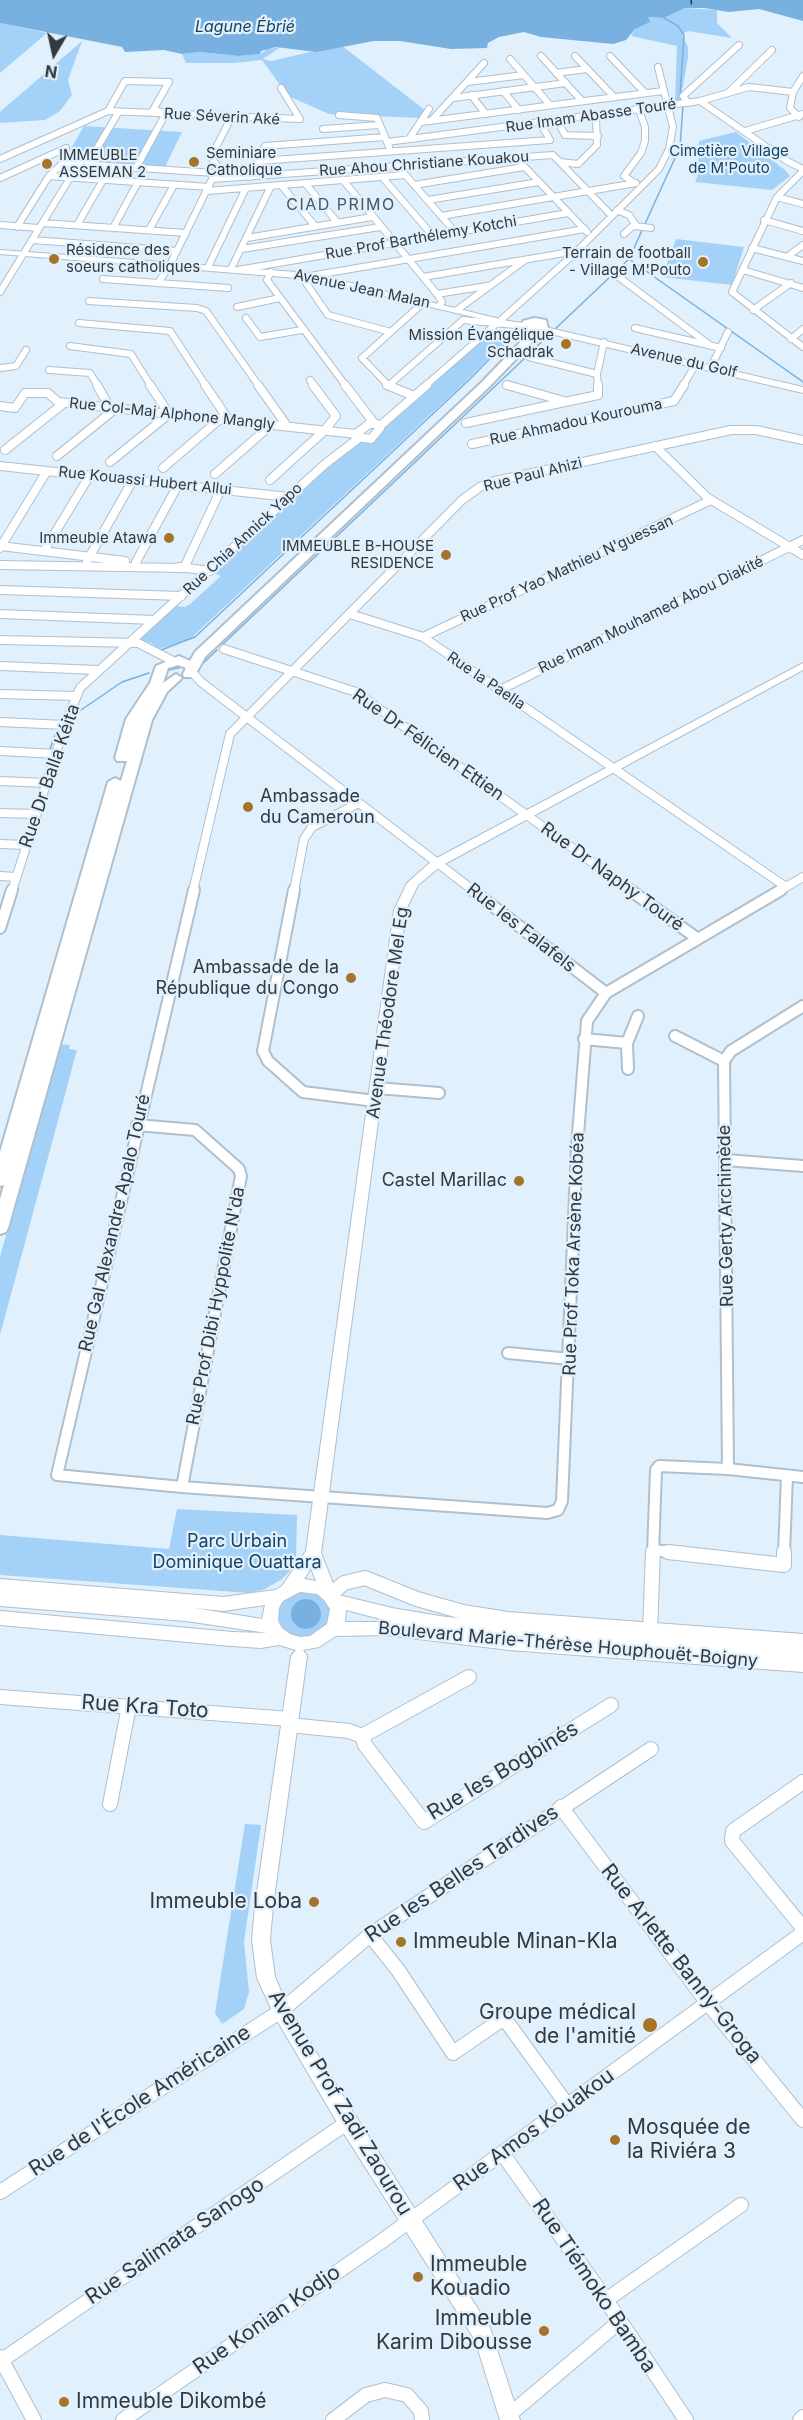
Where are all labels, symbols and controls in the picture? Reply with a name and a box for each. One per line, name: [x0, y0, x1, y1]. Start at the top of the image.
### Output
water label: Lagune Ébrié: [195, 17, 295, 37]
north arrow: [24, 24, 84, 84]
text: N: [44, 61, 59, 83]
street label: Rue Imam Abasse Touré: [505, 95, 677, 137]
street label: Rue Séverin Aké: [164, 105, 280, 129]
park label: Cimetière Village de M'Pouto: [669, 142, 789, 177]
place label: Seminiare Catholique: [206, 144, 282, 179]
place label: IMMEUBLE ASSEMAN 2: [59, 146, 146, 181]
street label: Rue Ahou Christiane Kouakou: [318, 148, 530, 180]
marker: Seminiare Catholique: [187, 155, 201, 169]
marker: IMMEUBLE ASSEMAN 2: [40, 157, 54, 171]
district label: CIAD PRIMO: [286, 195, 396, 215]
street label: Rue Prof Barthélemy Kotchi: [324, 212, 518, 264]
place label: Résidence des soeurs catholiques: [66, 241, 200, 276]
place label: Terrain de football - Village M'Pouto: [562, 244, 691, 279]
marker: Résidence des soeurs catholiques: [47, 252, 61, 266]
marker: Terrain de football - Village M'Pouto: [696, 255, 710, 269]
street label: Avenue Jean Malan: [292, 266, 432, 312]
place label: Mission Évangélique Schadrak: [409, 326, 554, 361]
marker: Mission Évangélique Schadrak: [559, 337, 573, 351]
street label: Avenue du Golf: [629, 340, 739, 382]
street label: Rue Col-Maj Alphone Mangly: [68, 394, 276, 434]
street label: Rue Ahmadou Kourouma: [488, 395, 664, 449]
street label: Rue Paul Ahizi: [482, 454, 584, 496]
street label: Rue Kouassi Hubert Allui: [58, 463, 232, 499]
street label: Rue Chia Annick Yapo: [180, 479, 306, 599]
street label: Rue Prof Yao Mathieu N'guessan: [458, 512, 676, 626]
place label: Immeuble Atawa: [39, 529, 157, 547]
marker: Immeuble Atawa: [162, 531, 176, 545]
place label: IMMEUBLE B-HOUSE RESIDENCE: [282, 537, 434, 572]
marker: IMMEUBLE B-HOUSE RESIDENCE: [439, 548, 453, 562]
street label: Rue Imam Mouhamed Abou Diakité: [535, 552, 767, 678]
street label: Rue la Paella: [444, 648, 528, 714]
street label: Rue Dr Félicien Ettien: [348, 684, 508, 806]
street label: Rue Dr Balla Kéita: [15, 701, 85, 851]
place label: Ambassade du Cameroun: [260, 786, 375, 828]
marker: Ambassade du Cameroun: [241, 800, 255, 814]
street label: Rue Dr Naphy Touré: [536, 818, 688, 936]
street label: Rue les Falafels: [462, 879, 580, 977]
street label: Avenue Théodore Mel Eg: [362, 906, 414, 1120]
place label: Ambassade de la République du Congo: [155, 957, 339, 1000]
marker: Ambassade de la République du Congo: [344, 971, 358, 985]
street label: Rue Gal Alexandre Apalo Touré: [75, 1092, 155, 1354]
street label: Rue Gerty Archimède: [714, 1125, 738, 1307]
street label: Rue Prof Toka Arsène Kobéa: [559, 1132, 589, 1376]
place label: Castel Marillac: [382, 1170, 507, 1192]
marker: Castel Marillac: [512, 1174, 526, 1188]
street label: Rue Prof Dibi Hyppolite N'da: [182, 1185, 250, 1427]
park label: Parc Urbain Dominique Ouattara: [152, 1531, 322, 1574]
street label: Boulevard Marie-Thérèse Houphouët-Boigny: [377, 1618, 759, 1672]
street label: Rue Kra Toto: [80, 1690, 210, 1724]
street label: Rue les Bogbinés: [423, 1716, 583, 1826]
street label: Rue les Belles Tardives: [361, 1800, 563, 1948]
street label: Rue Arlette Banny-Groga: [595, 1859, 767, 2069]
place label: Immeuble Loba: [149, 1889, 302, 1915]
marker: Immeuble Loba: [307, 1895, 321, 1909]
place label: Immeuble Minan-Kla: [413, 1929, 617, 1955]
marker: Immeuble Minan-Kla: [394, 1935, 408, 1949]
street label: Avenue Prof Zadi Zaourou: [263, 1986, 417, 2220]
place label: Groupe médical de l'amitié: [479, 2000, 636, 2050]
marker: Groupe médical de l'amitié: [641, 2016, 659, 2034]
street label: Rue de l'École Américaine: [24, 2020, 256, 2182]
street label: Rue Amos Kouakou: [449, 2063, 619, 2197]
place label: Mosquée de la Riviéra 3: [627, 2115, 750, 2165]
marker: Mosquée de la Riviéra 3: [608, 2133, 622, 2147]
street label: Rue Salimata Sanogo: [81, 2172, 269, 2310]
street label: Rue Tiémoko Bamba: [526, 2194, 662, 2378]
place label: Immeuble Kouadio: [430, 2252, 527, 2302]
street label: Rue Konian Kodjo: [189, 2260, 345, 2380]
marker: Immeuble Kouadio: [411, 2270, 425, 2284]
place label: Immeuble Karim Dibousse: [376, 2306, 532, 2356]
marker: Immeuble Karim Dibousse: [537, 2324, 551, 2338]
place label: Immeuble Dikombé: [76, 2389, 267, 2415]
marker: Immeuble Dikombé: [57, 2395, 71, 2409]

